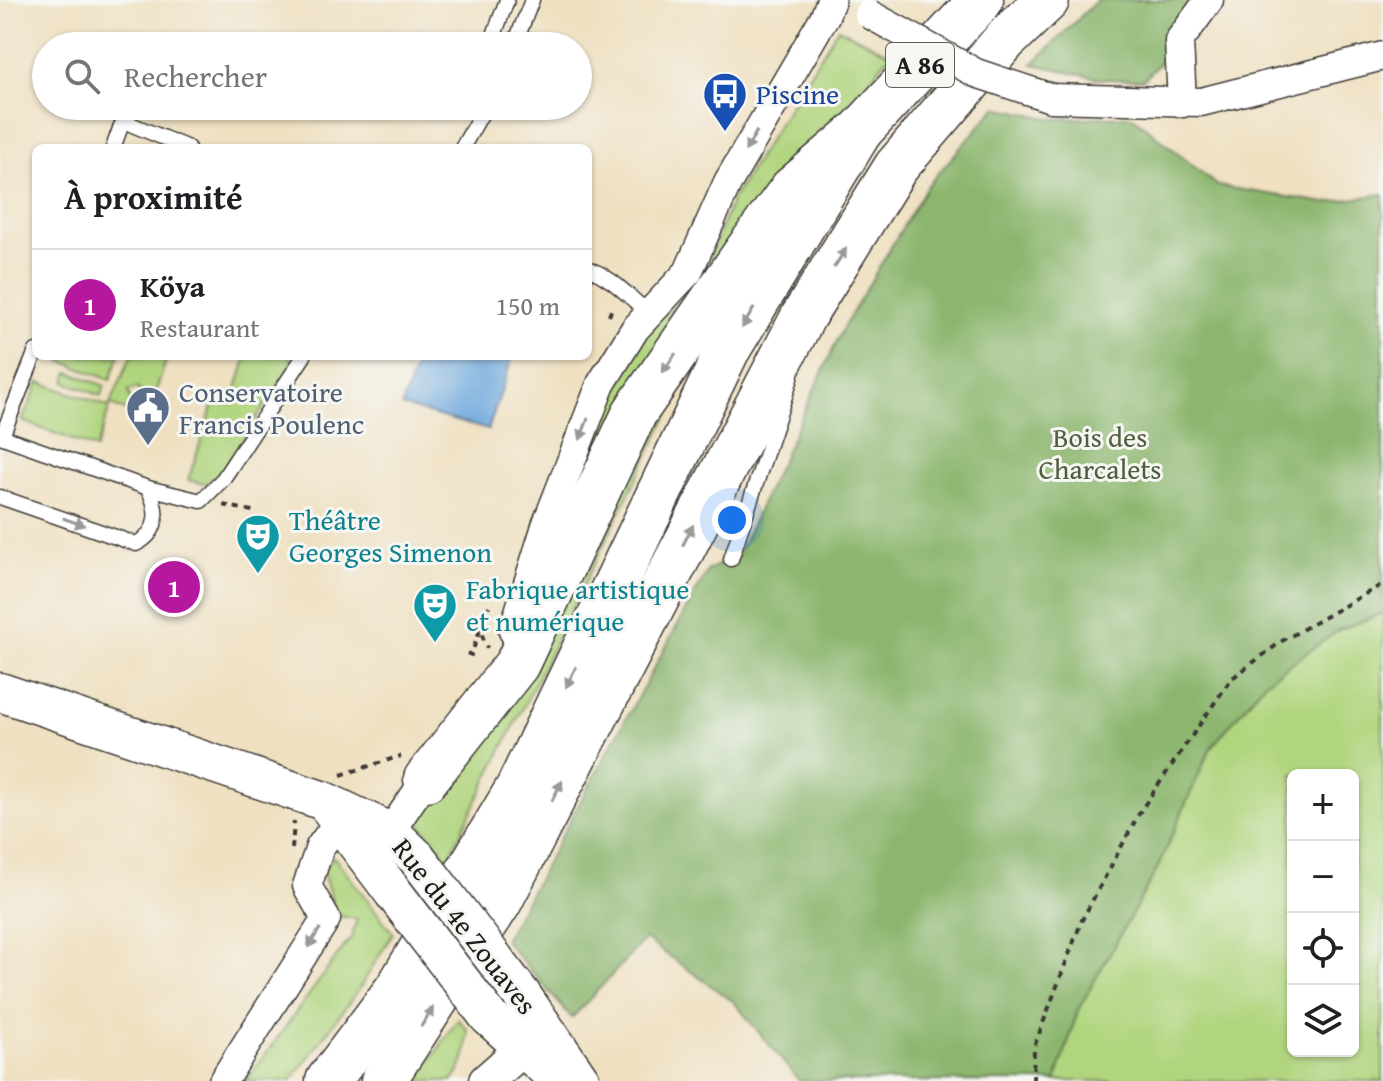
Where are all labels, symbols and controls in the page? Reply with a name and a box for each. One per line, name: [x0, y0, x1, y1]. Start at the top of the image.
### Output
search box: [32, 32, 592, 120]
road number: A 86: [886, 43, 954, 87]
icon: search: [60, 54, 104, 98]
text: Rechercher: [124, 54, 267, 98]
bus stop icon: Piscine: [701, 70, 749, 133]
place label: Piscine: [756, 73, 839, 114]
one-way arrow: [744, 130, 758, 152]
text: À proximité: [64, 172, 243, 221]
one-way arrow: [832, 247, 846, 269]
text: Köya: [140, 264, 205, 308]
text: 1: [83, 286, 97, 325]
text: 150 m: [495, 286, 560, 325]
one-way arrow: [741, 307, 755, 329]
text: Restaurant: [140, 308, 260, 347]
one-way arrow: [662, 352, 677, 373]
place label: Conservatoire Francis Poulenc: [179, 371, 364, 444]
public building icon: Conservatoire Francis Poulenc: [124, 384, 172, 447]
park label: Bois des Charcalets: [1039, 416, 1161, 489]
one-way arrow: [577, 417, 590, 441]
place label: Théâtre Georges Simenon: [289, 499, 492, 572]
your location: [712, 500, 752, 540]
theatre icon: Théâtre Georges Simenon: [234, 512, 282, 575]
one-way arrow: [62, 517, 86, 529]
one-way arrow: [681, 524, 695, 547]
pin: 1: [148, 557, 200, 617]
place label: Fabrique artistique et numérique: [466, 568, 689, 641]
theatre icon: Fabrique artistique et numérique: [411, 581, 459, 644]
one-way arrow: [564, 665, 578, 688]
map controls: [1287, 769, 1359, 1057]
button: +: [1287, 769, 1359, 841]
one-way arrow: [550, 780, 563, 803]
street label: Rue du 4e Zouaves: [383, 829, 548, 1023]
button: −: [1287, 841, 1359, 913]
button: locate: [1287, 913, 1359, 985]
one-way arrow: [307, 927, 321, 949]
button: layers: [1287, 985, 1359, 1057]
one-way arrow: [419, 1006, 434, 1027]

